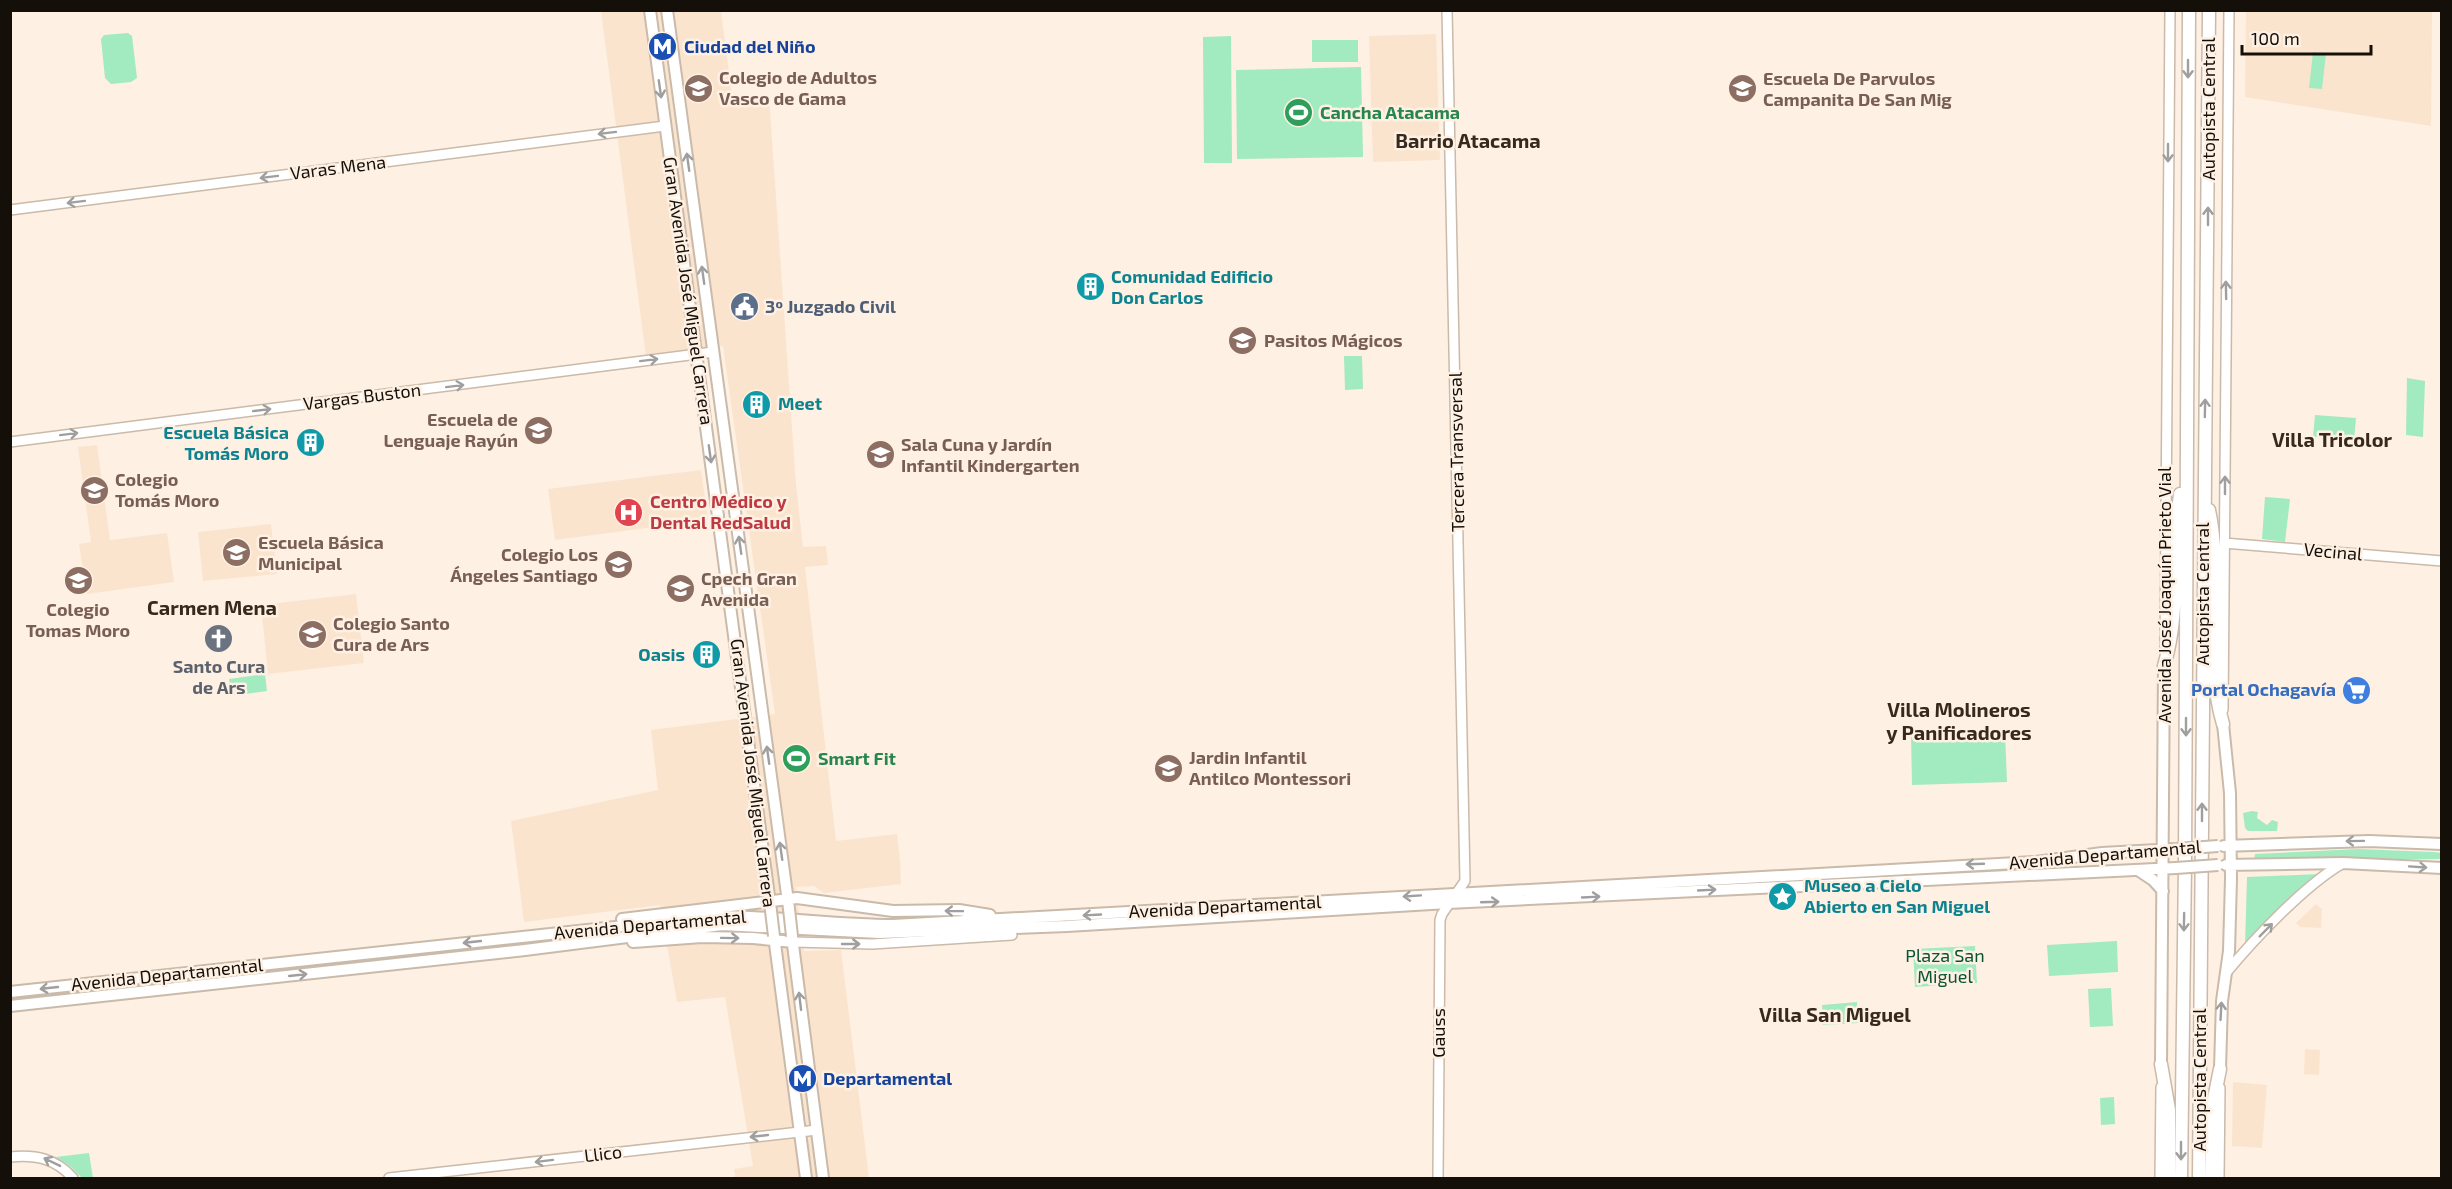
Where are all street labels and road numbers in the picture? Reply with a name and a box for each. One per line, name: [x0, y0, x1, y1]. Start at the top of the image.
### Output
street label: Autopista Central: [2197, 37, 2219, 181]
street label: Varas Mena: [289, 150, 387, 184]
street label: Gran Avenida José Miguel Carrera: [659, 155, 719, 426]
street label: Tercera Transversal: [1444, 371, 1468, 532]
street label: Vargas Buston: [302, 378, 422, 414]
street label: Avenida José Joaquín Prieto Vial: [2153, 466, 2175, 723]
street label: Autopista Central: [2191, 522, 2213, 666]
street label: Vecinal: [2303, 537, 2364, 565]
street label: Gran Avenida José Miguel Carrera: [727, 637, 781, 908]
street label: Avenida Departamental: [2008, 835, 2203, 873]
street label: Avenida Departamental: [1128, 890, 1323, 922]
street label: Avenida Departamental: [553, 905, 748, 943]
street label: Avenida Departamental: [70, 953, 265, 995]
street label: Gauss: [1427, 1008, 1449, 1058]
street label: Autopista Central: [2188, 1008, 2210, 1152]
street label: Llico: [583, 1140, 623, 1166]

